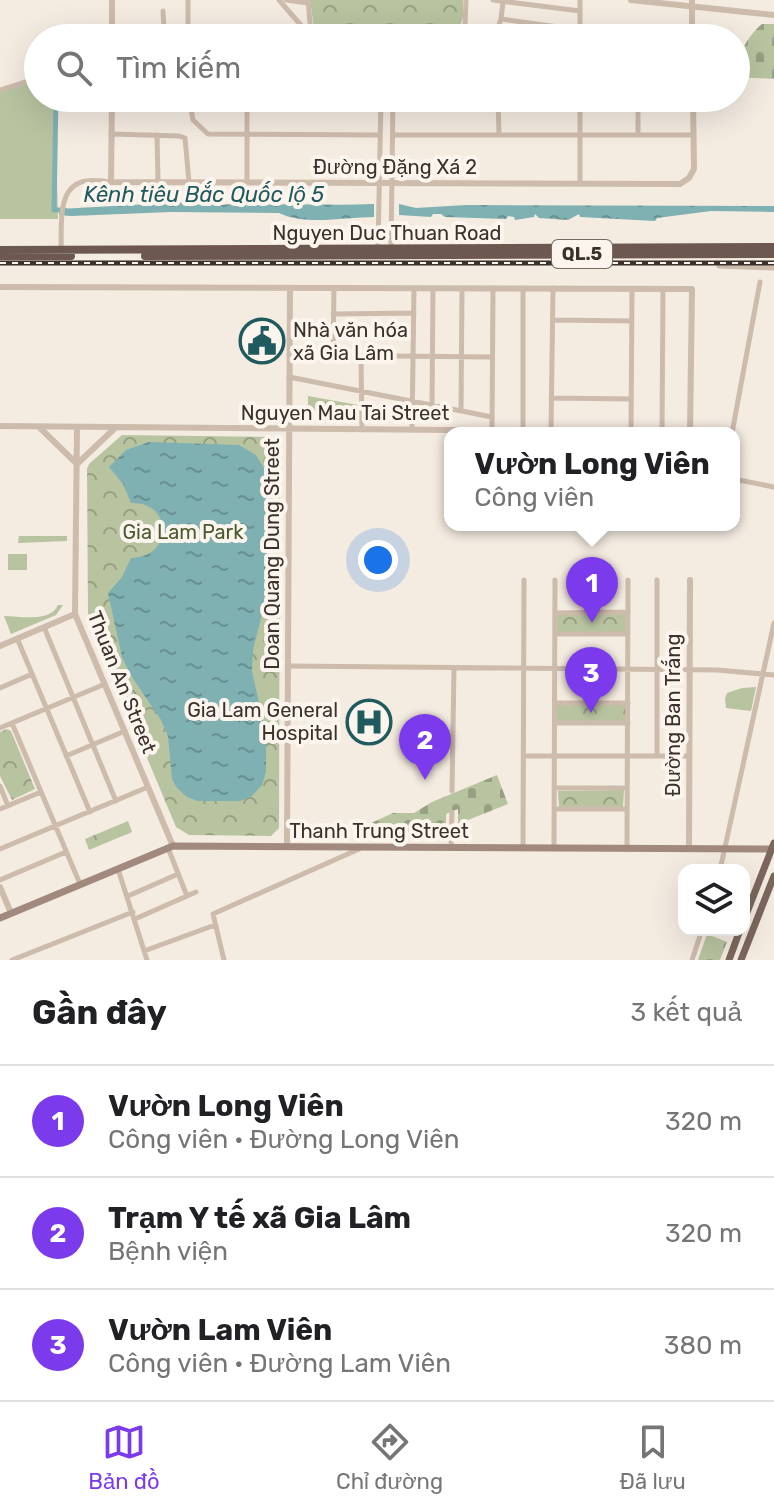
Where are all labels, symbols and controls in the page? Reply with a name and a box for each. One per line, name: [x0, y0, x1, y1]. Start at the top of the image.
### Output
search box: [24, 24, 750, 112]
icon: search: [52, 46, 96, 90]
text: Tìm kiếm: [116, 50, 241, 86]
street label: Đường Đặng Xá 2: [313, 155, 477, 179]
water label: Kênh tiêu Bắc Quốc lộ 5: [84, 181, 324, 208]
street label: Nguyen Duc Thuan Road: [273, 221, 501, 245]
road number: QL.5: [552, 240, 612, 268]
public building icon: Nhà văn hóa xã Gia Lâm: [238, 317, 286, 365]
place label: Nhà văn hóa xã Gia Lâm: [293, 318, 408, 365]
street label: Nguyen Mau Tai Street: [241, 401, 449, 425]
popup: [444, 427, 740, 531]
street label: Doan Quang Dung Street: [260, 438, 284, 670]
text: Vườn Long Viên: [474, 446, 710, 482]
text: Công viên: [474, 482, 594, 513]
park label: Gia Lam Park: [123, 520, 244, 544]
your location: [358, 540, 398, 580]
pin: 1: [566, 557, 618, 623]
street label: Thuan An Street: [83, 607, 162, 757]
street label: Đường Ban Trắng: [661, 634, 685, 796]
pin: 3: [565, 647, 617, 713]
place label: Gia Lam General Hospital: [187, 698, 338, 745]
hospital icon: Gia Lam General Hospital: [345, 698, 393, 746]
pin: 2: [399, 714, 451, 780]
street label: Thanh Trung Street: [289, 819, 469, 843]
map controls: [678, 864, 750, 936]
button: layers: [678, 864, 750, 936]
text: Gần đây: [32, 992, 167, 1033]
text: 3 kết quả: [631, 997, 742, 1028]
text: Vườn Long Viên: [108, 1088, 344, 1124]
text: 1: [52, 1106, 64, 1137]
text: 320 m: [665, 1106, 742, 1137]
text: Công viên · Đường Long Viên: [108, 1124, 460, 1155]
text: Trạm Y tế xã Gia Lâm: [108, 1200, 411, 1236]
text: 2: [50, 1218, 66, 1249]
text: 320 m: [665, 1218, 742, 1249]
text: Bệnh viện: [108, 1236, 228, 1267]
text: Vườn Lam Viên: [108, 1312, 332, 1348]
text: 3: [49, 1330, 67, 1361]
text: 380 m: [664, 1330, 742, 1361]
text: Công viên · Đường Lam Viên: [108, 1348, 451, 1379]
tab: Bản đồ: [88, 1420, 160, 1495]
tab: Chỉ đường: [336, 1420, 443, 1495]
tab: Đã lưu: [620, 1420, 686, 1495]

